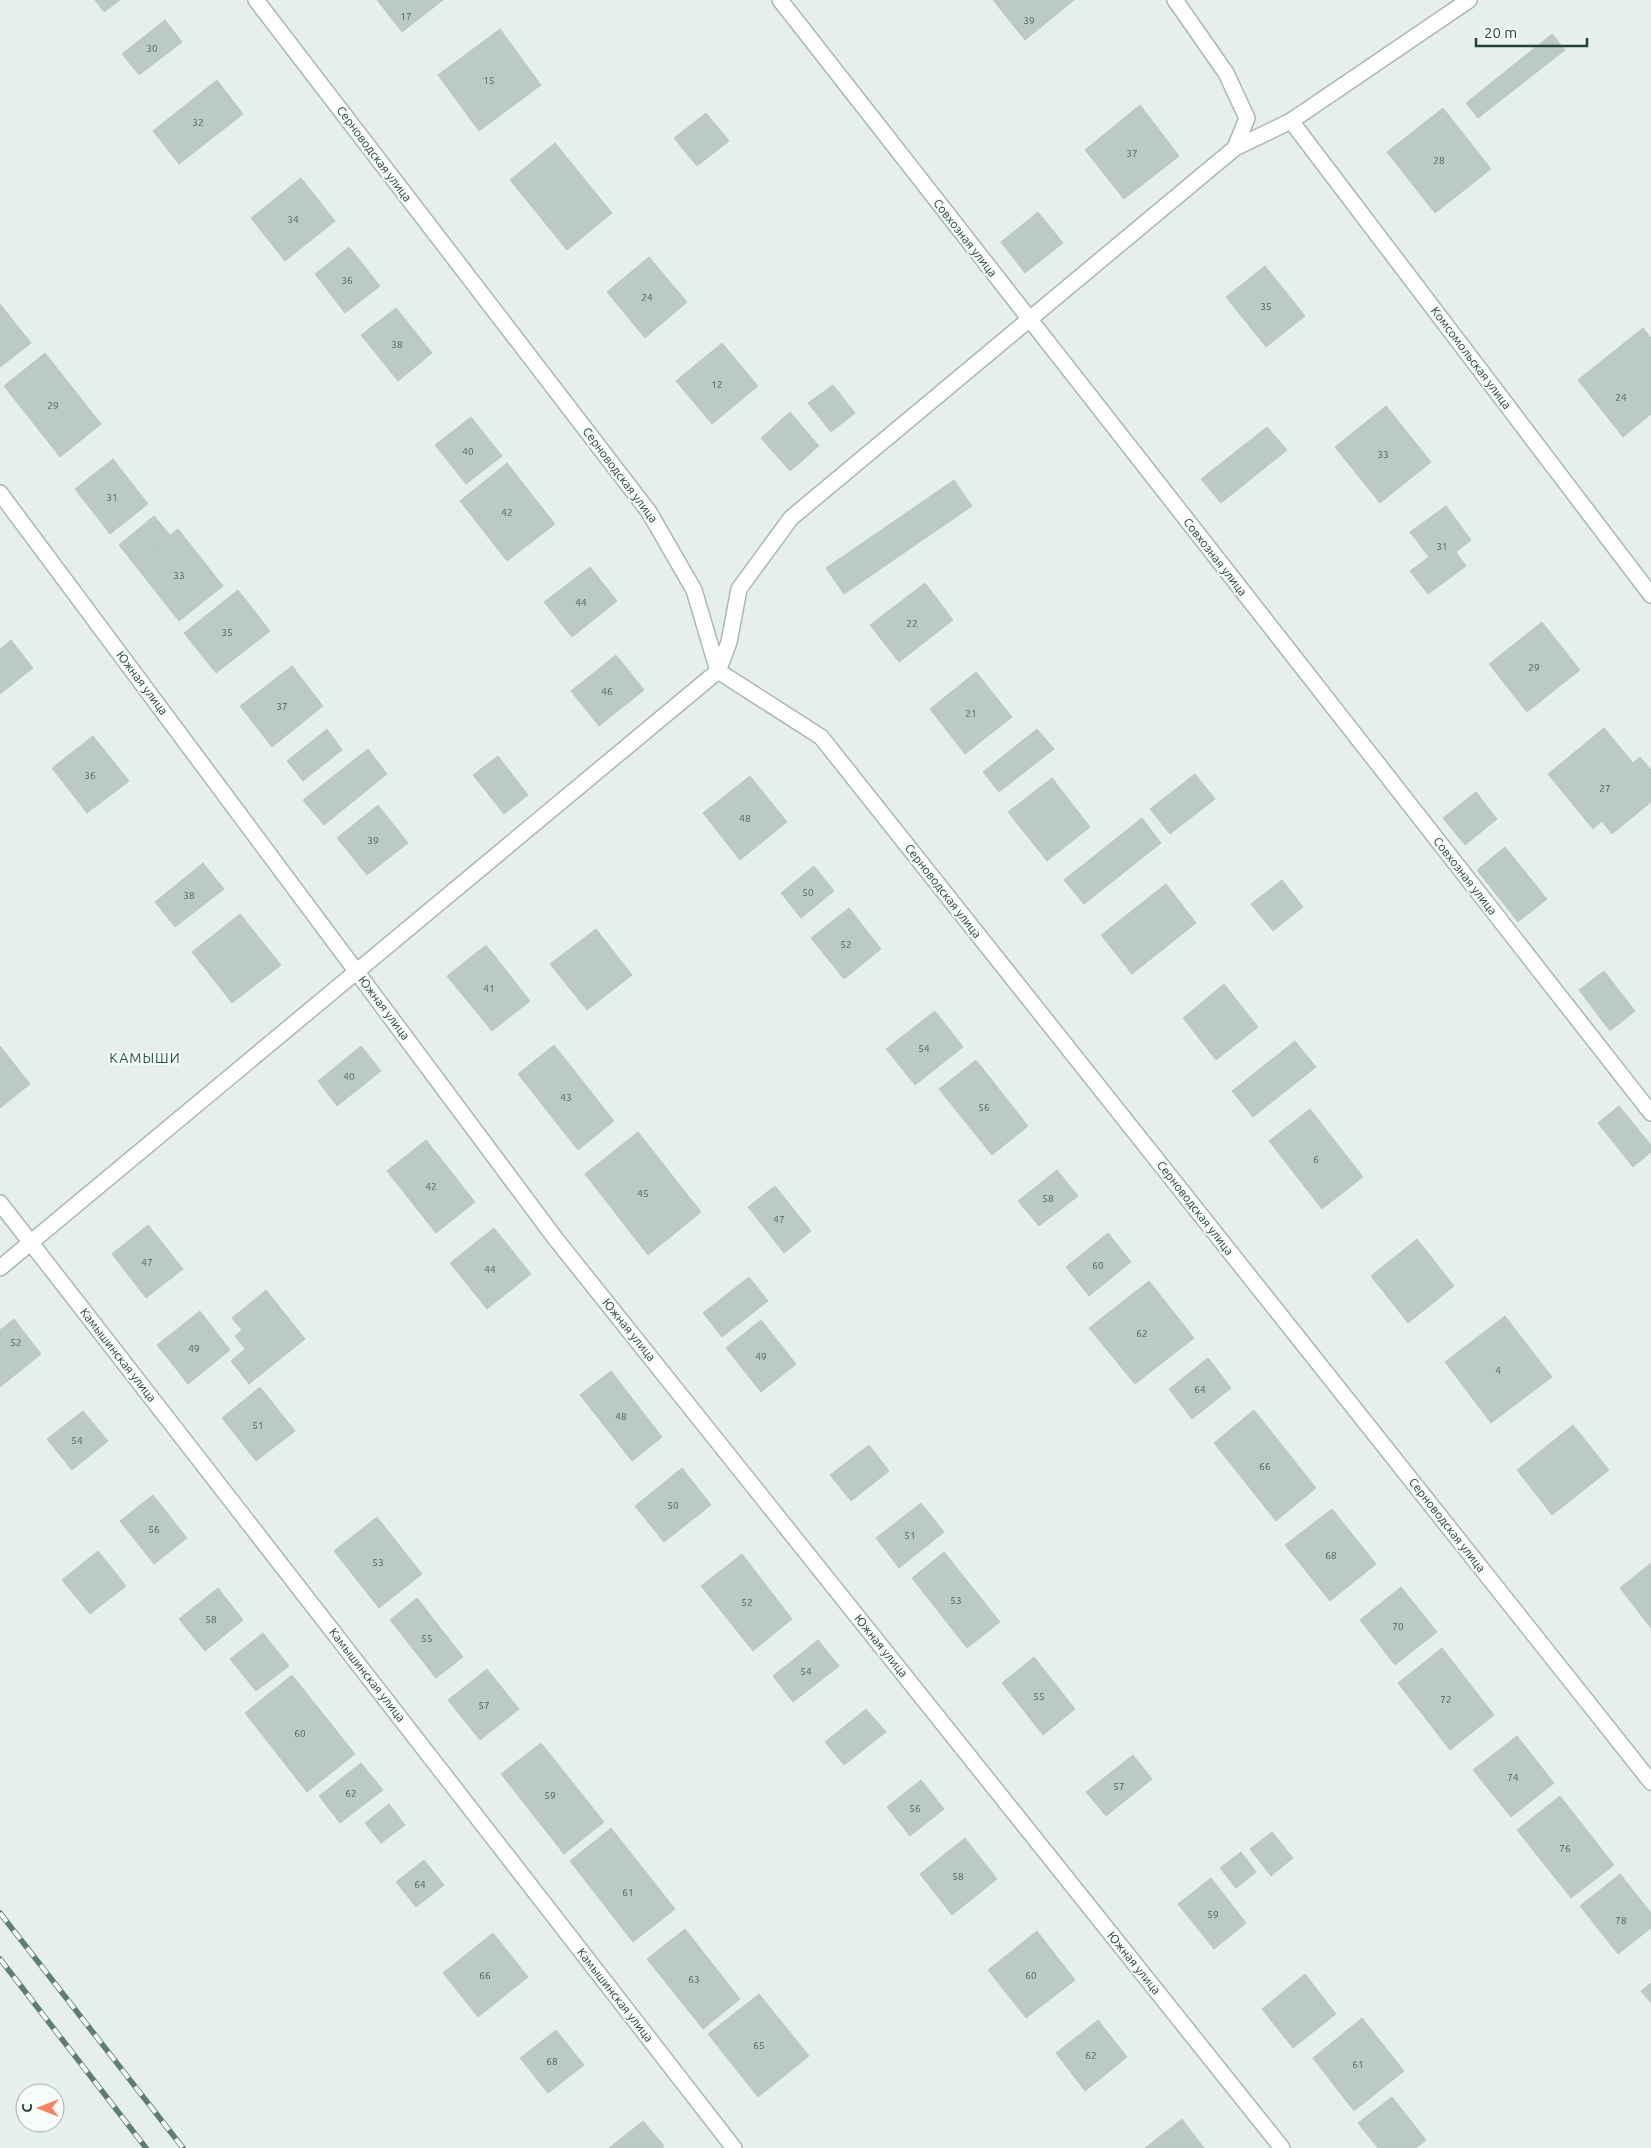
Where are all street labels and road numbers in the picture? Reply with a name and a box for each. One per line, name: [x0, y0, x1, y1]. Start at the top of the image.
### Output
street label: Серноводская улица: [334, 104, 414, 204]
street label: Совхозная улица: [931, 196, 1000, 279]
street label: Комсомольская улица: [1429, 304, 1514, 411]
street label: Серноводская улица: [580, 425, 660, 525]
street label: Совхозная улица: [1181, 515, 1250, 598]
street label: Южная улица: [114, 648, 171, 717]
street label: Совхозная улица: [1431, 834, 1500, 917]
street label: Серноводская улица: [903, 841, 984, 940]
street label: Южная улица: [356, 973, 413, 1042]
street label: Серноводская улица: [1155, 1158, 1236, 1257]
street label: Южная улица: [600, 1296, 658, 1363]
street label: Камышинская улица: [78, 1305, 159, 1404]
street label: Серноводская улица: [1407, 1475, 1488, 1574]
street label: Южная улица: [852, 1612, 910, 1679]
street label: Камышинская улица: [327, 1625, 408, 1724]
street label: Южная улица: [1105, 1929, 1163, 1996]
street label: Камышинская улица: [575, 1945, 656, 2044]

